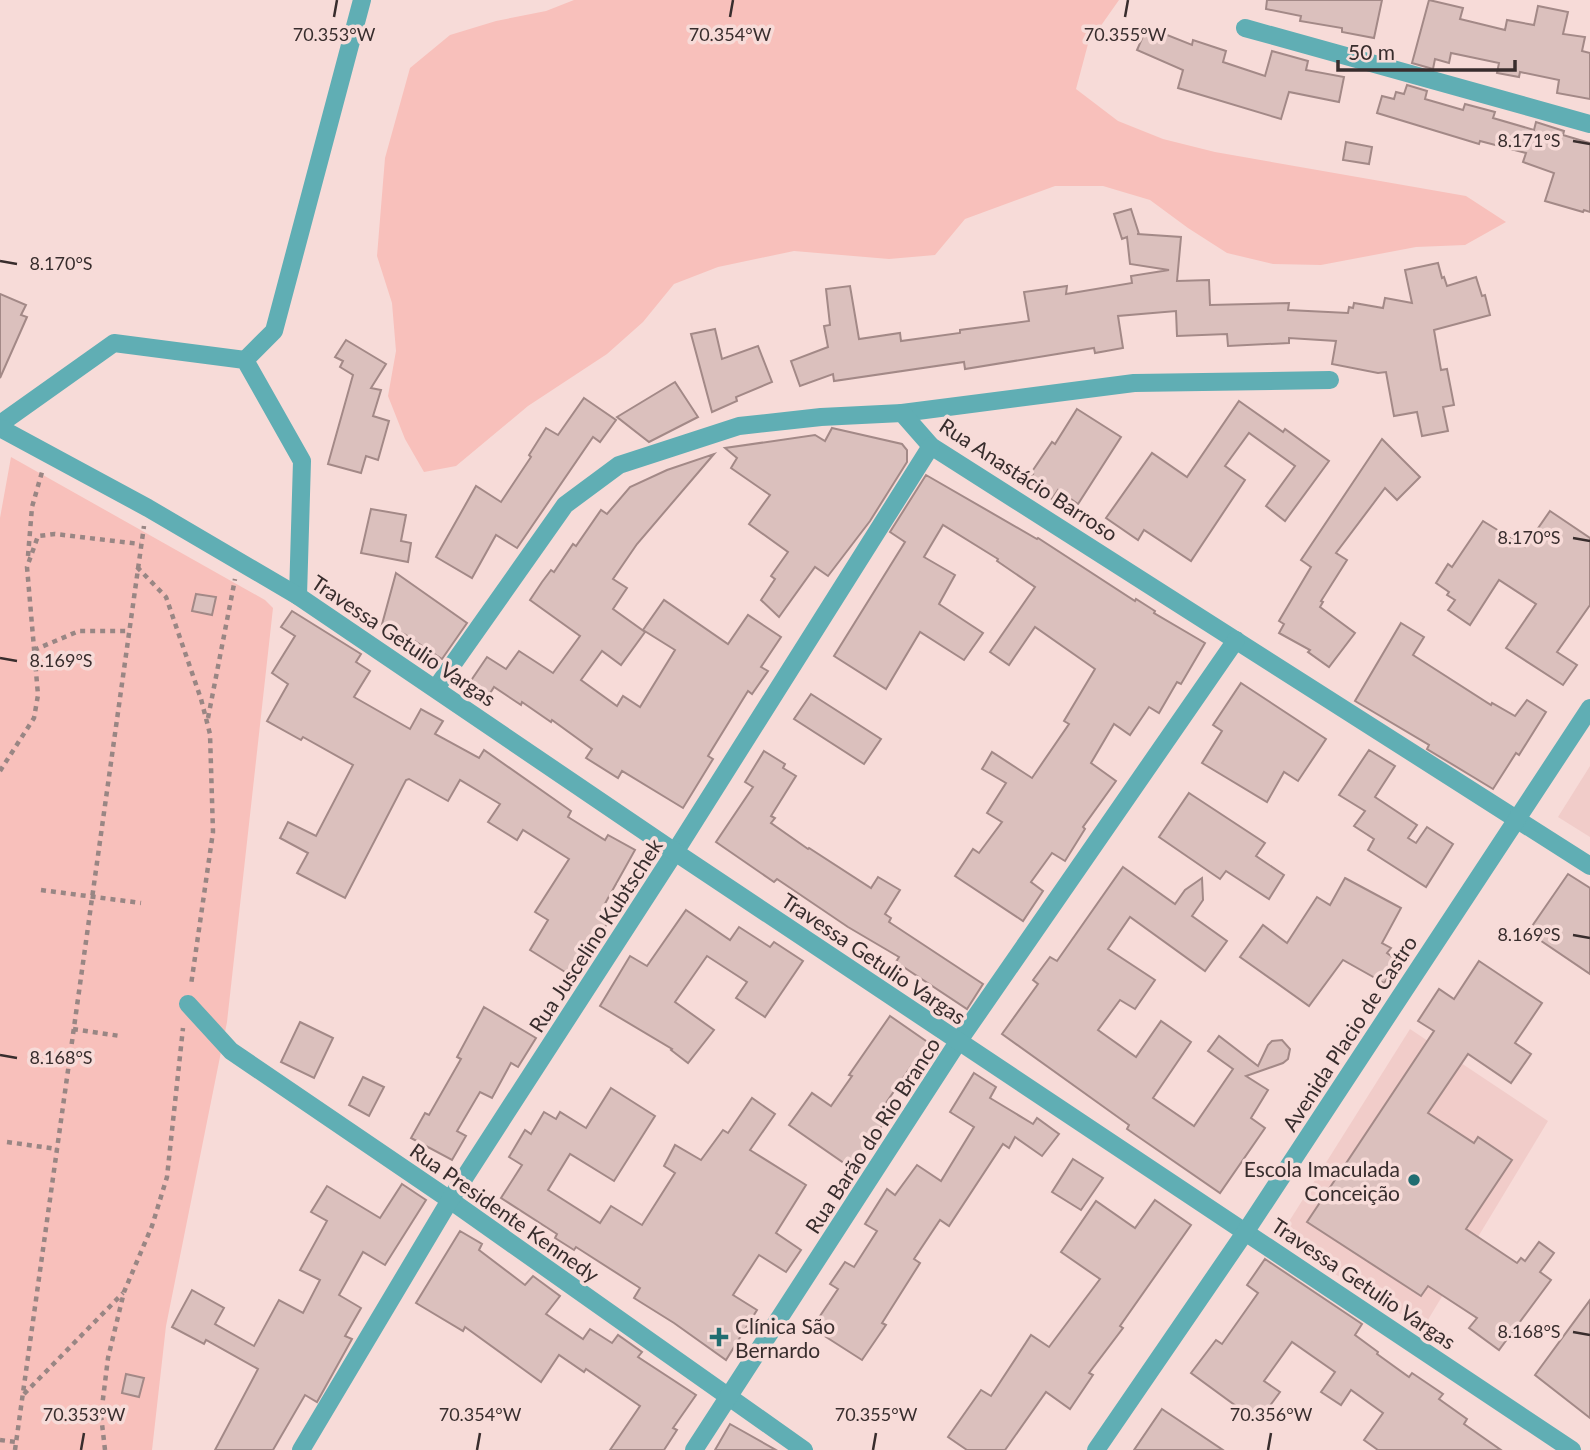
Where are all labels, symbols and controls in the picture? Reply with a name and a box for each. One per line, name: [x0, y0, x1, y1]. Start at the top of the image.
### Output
text: 70.353°W: [293, 23, 376, 45]
text: 70.354°W: [689, 23, 772, 45]
text: 70.355°W: [1084, 23, 1167, 45]
scale bar: [1338, 28, 1515, 72]
text: 50 m: [1348, 39, 1395, 64]
text: 8.171°S: [1497, 129, 1561, 151]
text: 8.170°S: [29, 252, 93, 274]
street label: Rua Anastácio Barroso: [935, 412, 1123, 546]
text: 8.170°S: [1497, 526, 1561, 548]
street label: Travessa Getulio Vargas: [307, 569, 501, 711]
text: 8.169°S: [29, 649, 93, 671]
street label: Rua Juscelino Kubtschek: [523, 833, 667, 1036]
street label: Travessa Getulio Vargas: [777, 887, 971, 1029]
text: 8.169°S: [1497, 923, 1561, 945]
street label: Avenida Placio de Castro: [1276, 930, 1422, 1135]
street label: Rua Barão do Rio Branco: [799, 1032, 945, 1238]
text: 8.168°S: [29, 1046, 93, 1068]
street label: Rua Presidente Kennedy: [406, 1137, 604, 1287]
place label: Escola Imaculada Conceição: [1244, 1156, 1400, 1205]
marker: Escola Imaculada Conceição: [1406, 1172, 1422, 1188]
street label: Travessa Getulio Vargas: [1267, 1212, 1461, 1354]
place label: Clínica São Bernardo: [735, 1313, 835, 1362]
text: 8.168°S: [1497, 1320, 1561, 1342]
marker: Clínica São Bernardo: [709, 1327, 729, 1347]
text: 70.353°W: [43, 1403, 126, 1425]
text: 70.354°W: [439, 1403, 522, 1425]
text: 70.355°W: [835, 1403, 918, 1425]
text: 70.356°W: [1230, 1403, 1313, 1425]

